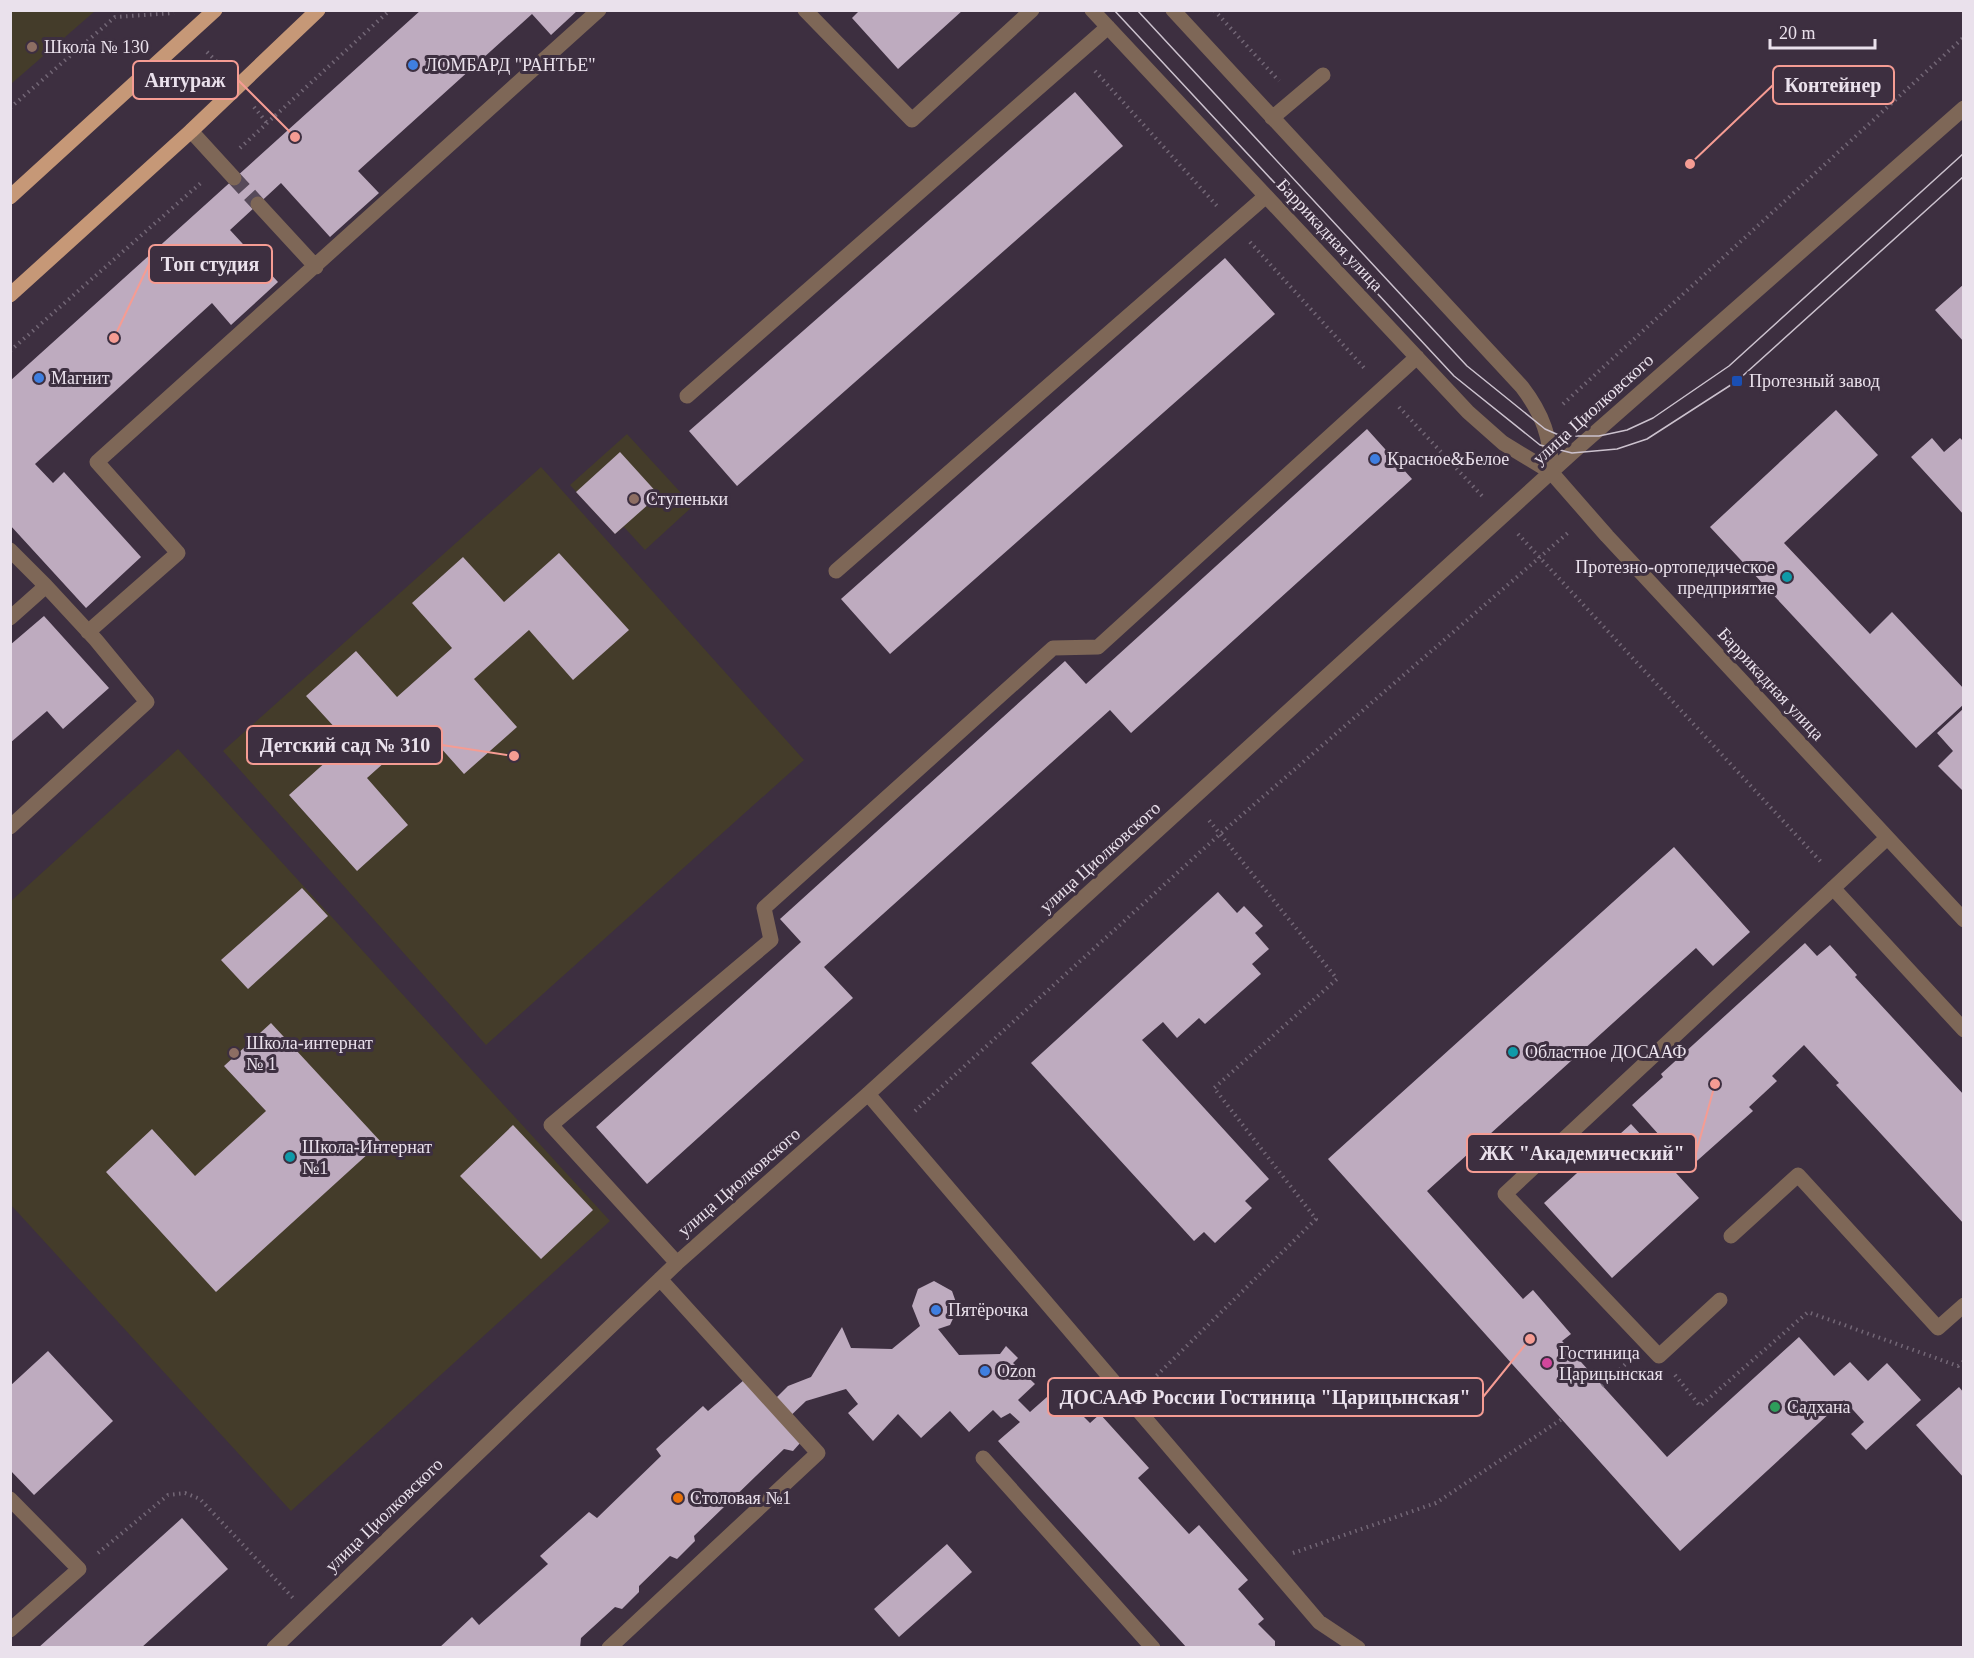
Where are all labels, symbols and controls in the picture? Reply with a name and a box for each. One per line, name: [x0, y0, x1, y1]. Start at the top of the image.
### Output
scale bar: [1770, 12, 1875, 50]
text: 20 m: [1779, 23, 1816, 43]
place label: Школа № 130: [44, 37, 149, 57]
marker: Школа № 130: [25, 40, 39, 54]
place label: ЛОМБАРД "РАНТЬЕ": [425, 55, 595, 75]
marker: ЛОМБАРД "РАНТЬЕ": [406, 58, 420, 72]
callout: Антураж: [133, 61, 238, 99]
callout: Контейнер: [1773, 66, 1894, 104]
text: Антураж: [144, 69, 226, 92]
text: Контейнер: [1785, 74, 1881, 97]
street label: Баррикадная улица: [1273, 175, 1387, 295]
callout: Топ студия: [149, 245, 272, 283]
text: Топ студия: [161, 253, 259, 276]
street label: улица Циолковского: [1529, 350, 1657, 468]
place label: Магнит: [51, 368, 110, 388]
marker: Магнит: [32, 371, 46, 385]
place label: Протезный завод: [1749, 371, 1880, 391]
marker: Протезный завод: [1730, 374, 1744, 388]
place label: Красное&Белое: [1387, 449, 1509, 469]
marker: Красное&Белое: [1368, 452, 1382, 466]
place label: Ступеньки: [646, 489, 729, 509]
marker: Ступеньки: [627, 492, 641, 506]
place label: Протезно-ортопедическое предприятие: [1575, 557, 1775, 598]
marker: Протезно-ортопедическое предприятие: [1780, 570, 1794, 584]
street label: Баррикадная улица: [1714, 624, 1828, 744]
callout: Детский сад № 310: [247, 726, 442, 764]
text: Детский сад № 310: [260, 734, 430, 757]
street label: улица Циолковского: [1036, 798, 1164, 916]
place label: Школа-интернат № 1: [246, 1033, 373, 1074]
place label: Областное ДОСААФ: [1525, 1042, 1687, 1062]
marker: Областное ДОСААФ: [1506, 1045, 1520, 1059]
marker: Школа-интернат № 1: [227, 1046, 241, 1060]
street label: улица Циолковского: [674, 1124, 804, 1240]
callout: ЖК "Академический": [1467, 1134, 1696, 1172]
place label: Школа-Интернат №1: [302, 1137, 432, 1178]
text: ЖК "Академический": [1479, 1142, 1685, 1164]
marker: Школа-Интернат №1: [283, 1150, 297, 1164]
place label: Пятёрочка: [948, 1300, 1028, 1320]
marker: Пятёрочка: [929, 1303, 943, 1317]
place label: Гостиница Царицынская: [1559, 1343, 1663, 1384]
marker: Гостиница Царицынская: [1540, 1356, 1554, 1370]
place label: Ozon: [997, 1361, 1036, 1381]
marker: Ozon: [978, 1364, 992, 1378]
callout: ДОСААФ России Гостиница "Царицынская": [1048, 1378, 1483, 1416]
text: ДОСААФ России Гостиница "Царицынская": [1059, 1386, 1471, 1409]
place label: Садхана: [1787, 1397, 1851, 1417]
marker: Садхана: [1768, 1400, 1782, 1414]
street label: улица Циолковского: [321, 1454, 447, 1576]
place label: Столовая №1: [690, 1488, 791, 1508]
marker: Столовая №1: [671, 1491, 685, 1505]

